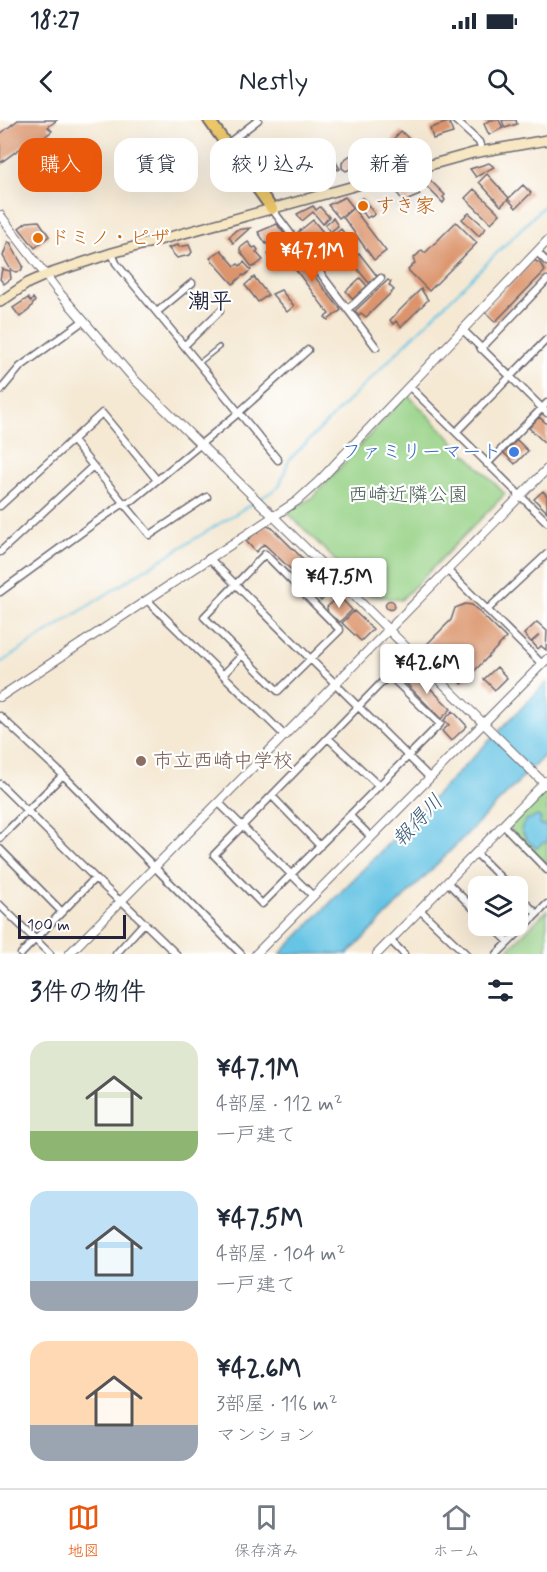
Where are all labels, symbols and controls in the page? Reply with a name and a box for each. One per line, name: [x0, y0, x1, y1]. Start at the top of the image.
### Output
text: 18:27: [30, 7, 80, 35]
text: Nestly: [239, 64, 308, 99]
icon: back: [30, 65, 63, 98]
icon: search: [484, 65, 517, 98]
chip: 購入: [18, 138, 102, 192]
chip: 賃貸: [114, 138, 198, 192]
chip: 絞り込み: [210, 138, 336, 192]
chip: 新着: [348, 138, 432, 192]
place label: すき家: [375, 193, 435, 220]
marker: すき家: [356, 199, 370, 213]
place label: ドミノ・ピザ: [50, 225, 170, 252]
marker: ドミノ・ピザ: [31, 231, 45, 245]
pin: ¥47.1M: [263, 232, 361, 283]
text: ¥47.1M: [280, 238, 344, 265]
district label: 潮平: [188, 288, 232, 316]
place label: ファミリーマート: [342, 439, 502, 466]
marker: ファミリーマート: [507, 445, 521, 459]
park label: 西崎近隣公園: [348, 482, 468, 509]
pin: ¥47.5M: [290, 558, 388, 609]
text: ¥47.5M: [306, 564, 372, 591]
pin: ¥42.6M: [378, 644, 476, 695]
text: ¥42.6M: [394, 650, 460, 677]
place label: 市立西崎中学校: [153, 748, 293, 775]
marker: 市立西崎中学校: [134, 754, 148, 768]
water label: 報得川: [386, 789, 450, 853]
map controls: [468, 876, 528, 936]
button: layers: [468, 876, 528, 936]
scale bar: [18, 912, 126, 940]
text: 100 m: [27, 915, 70, 936]
icon: filters: [484, 974, 517, 1007]
text: 3件の物件: [30, 976, 146, 1010]
text: ¥47.1M: [216, 1053, 299, 1087]
icon: home: [78, 1065, 150, 1137]
text: 4部屋 · 112 m²: [216, 1091, 343, 1118]
text: 一戸建て: [216, 1122, 296, 1149]
text: ¥47.5M: [216, 1203, 303, 1237]
icon: home: [78, 1215, 150, 1287]
text: 4部屋 · 104 m²: [216, 1241, 345, 1268]
text: 一戸建て: [216, 1272, 296, 1299]
text: ¥42.6M: [216, 1353, 301, 1387]
icon: home: [78, 1365, 150, 1437]
text: 3部屋 · 116 m²: [216, 1391, 338, 1418]
text: マンション: [216, 1422, 315, 1449]
tab: 地図: [67, 1501, 100, 1562]
tab: 保存済み: [234, 1501, 298, 1562]
tab: ホーム: [433, 1501, 480, 1562]

